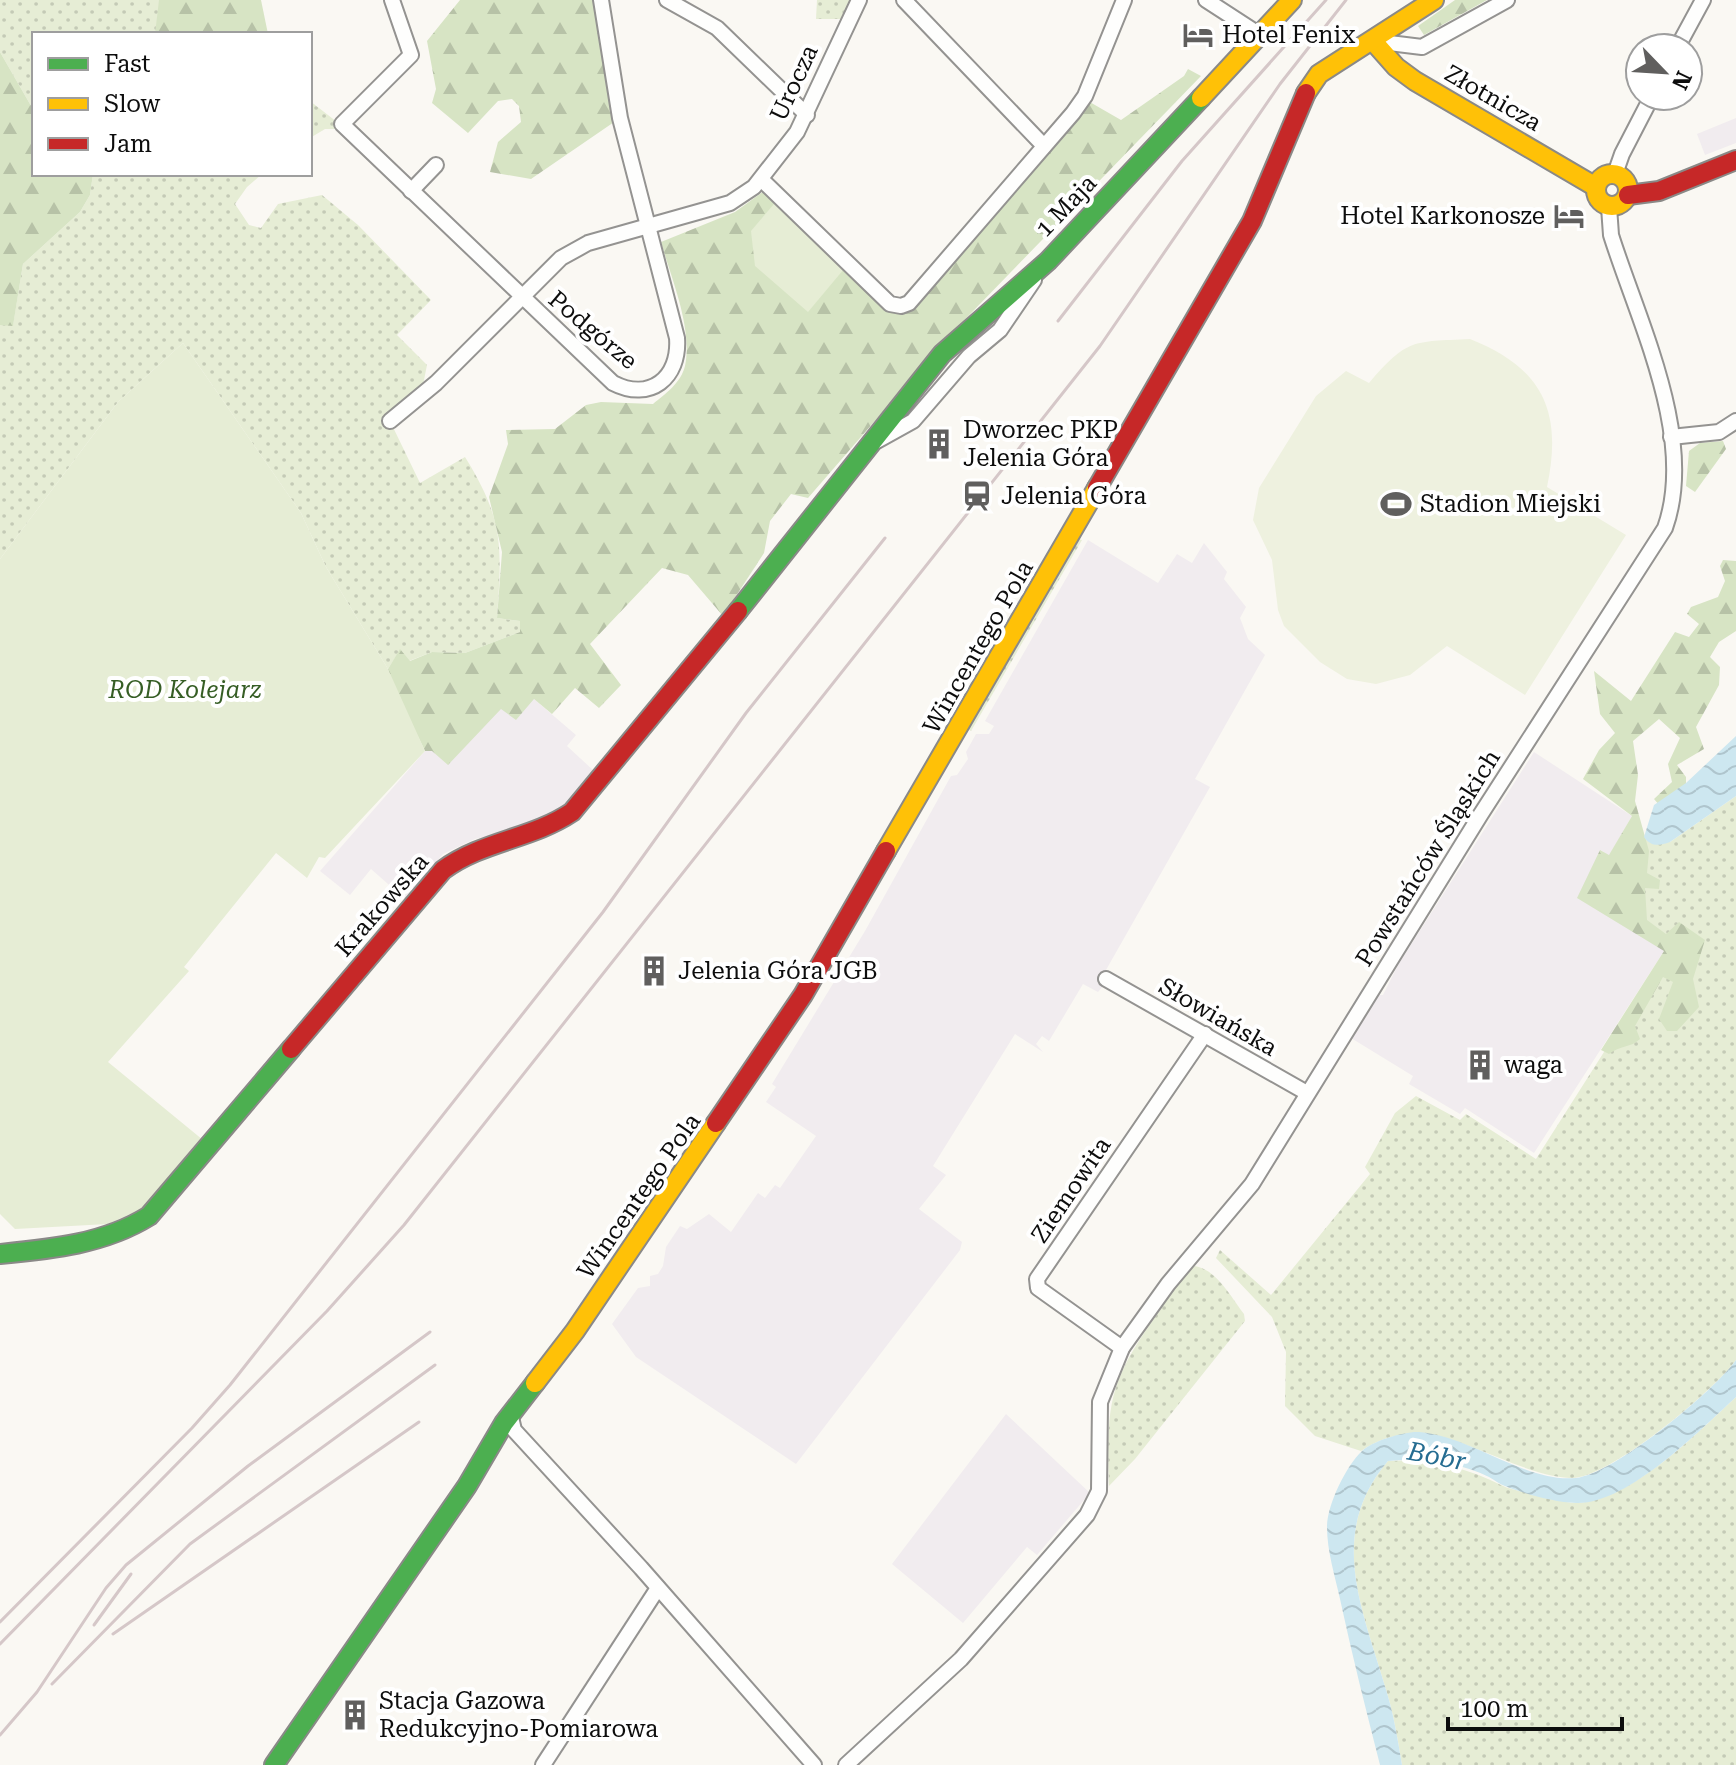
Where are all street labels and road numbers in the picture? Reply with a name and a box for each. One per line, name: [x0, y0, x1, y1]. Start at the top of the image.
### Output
street label: Urocza: [764, 40, 824, 126]
street label: Złotnicza: [1440, 59, 1546, 137]
street label: 1 Maja: [1030, 169, 1102, 243]
street label: Podgórze: [543, 285, 643, 375]
street label: Wincentego Pola: [917, 555, 1039, 739]
street label: Powstańców Śląskich: [1349, 744, 1506, 971]
street label: Krakowska: [330, 848, 434, 962]
street label: Słowiańska: [1154, 972, 1282, 1062]
street label: Wincentego Pola: [572, 1108, 706, 1284]
street label: Ziemowita: [1025, 1132, 1117, 1248]

